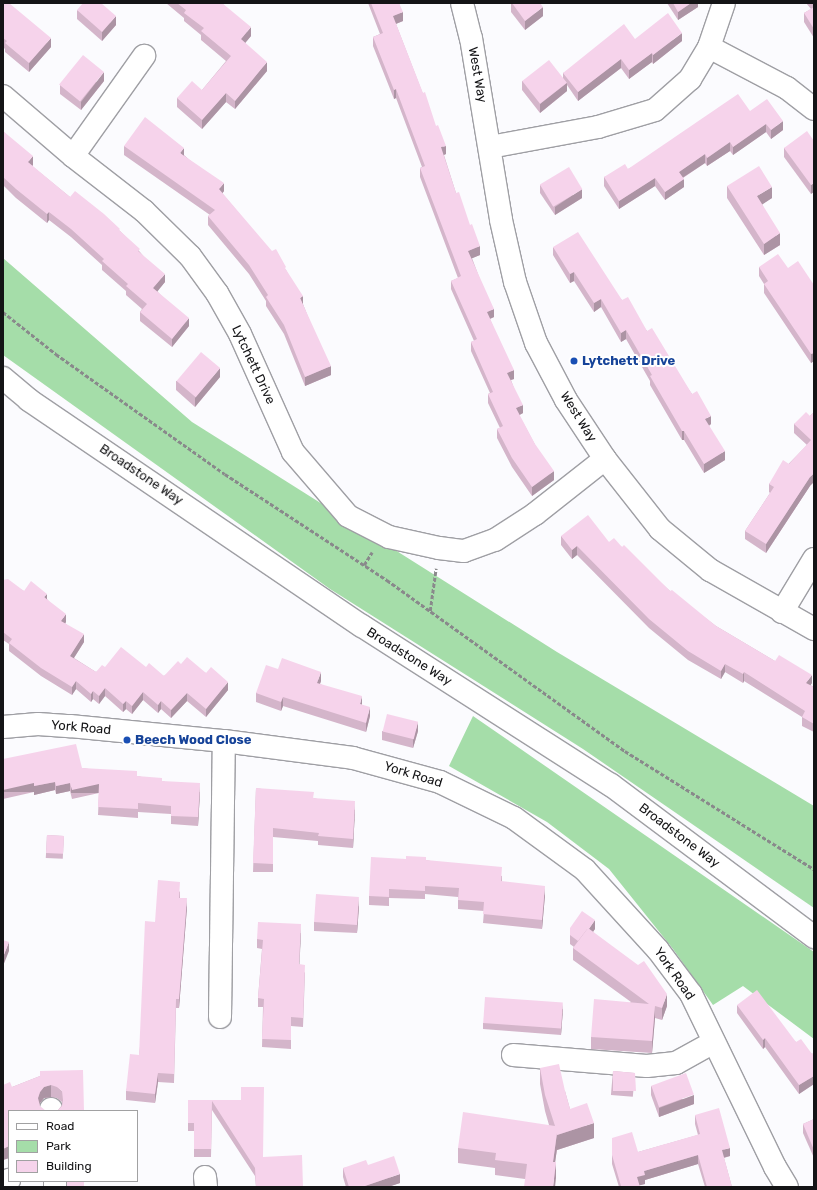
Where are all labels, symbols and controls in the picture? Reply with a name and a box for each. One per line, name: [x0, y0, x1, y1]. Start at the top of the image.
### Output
street label: West Way: [464, 46, 490, 104]
street label: Lytchett Drive: [228, 323, 278, 407]
place label: Lytchett Drive: [582, 353, 675, 369]
marker: Lytchett Drive: [569, 356, 579, 366]
street label: West Way: [556, 389, 600, 445]
street label: Broadstone Way: [96, 441, 186, 509]
street label: Broadstone Way: [363, 624, 455, 690]
street label: York Road: [50, 718, 112, 738]
place label: Beech Wood Close: [135, 732, 252, 748]
marker: Beech Wood Close: [122, 735, 132, 745]
street label: York Road: [382, 759, 444, 791]
street label: Broadstone Way: [635, 800, 723, 872]
street label: York Road: [650, 945, 698, 1003]
legend: [8, 1110, 138, 1182]
text: Road: [46, 1119, 74, 1133]
text: Park: [46, 1139, 71, 1153]
text: Building: [46, 1159, 92, 1173]

